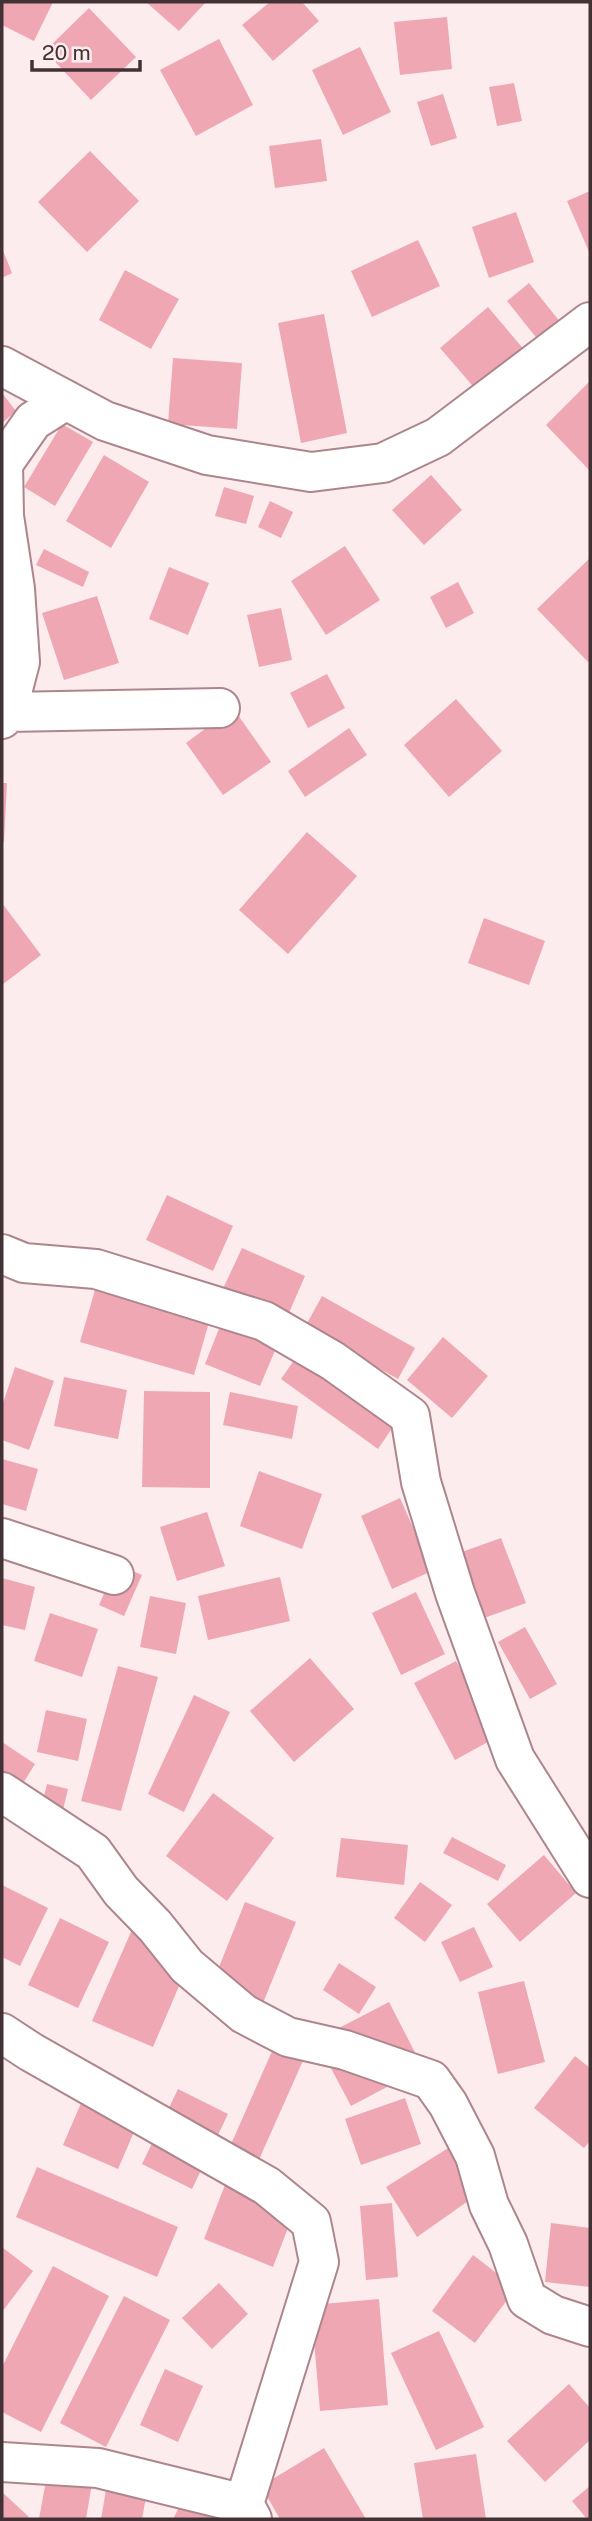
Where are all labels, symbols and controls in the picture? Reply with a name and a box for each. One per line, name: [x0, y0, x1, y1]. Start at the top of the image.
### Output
scale bar: [32, 28, 140, 72]
text: 20 m: [42, 40, 91, 65]

